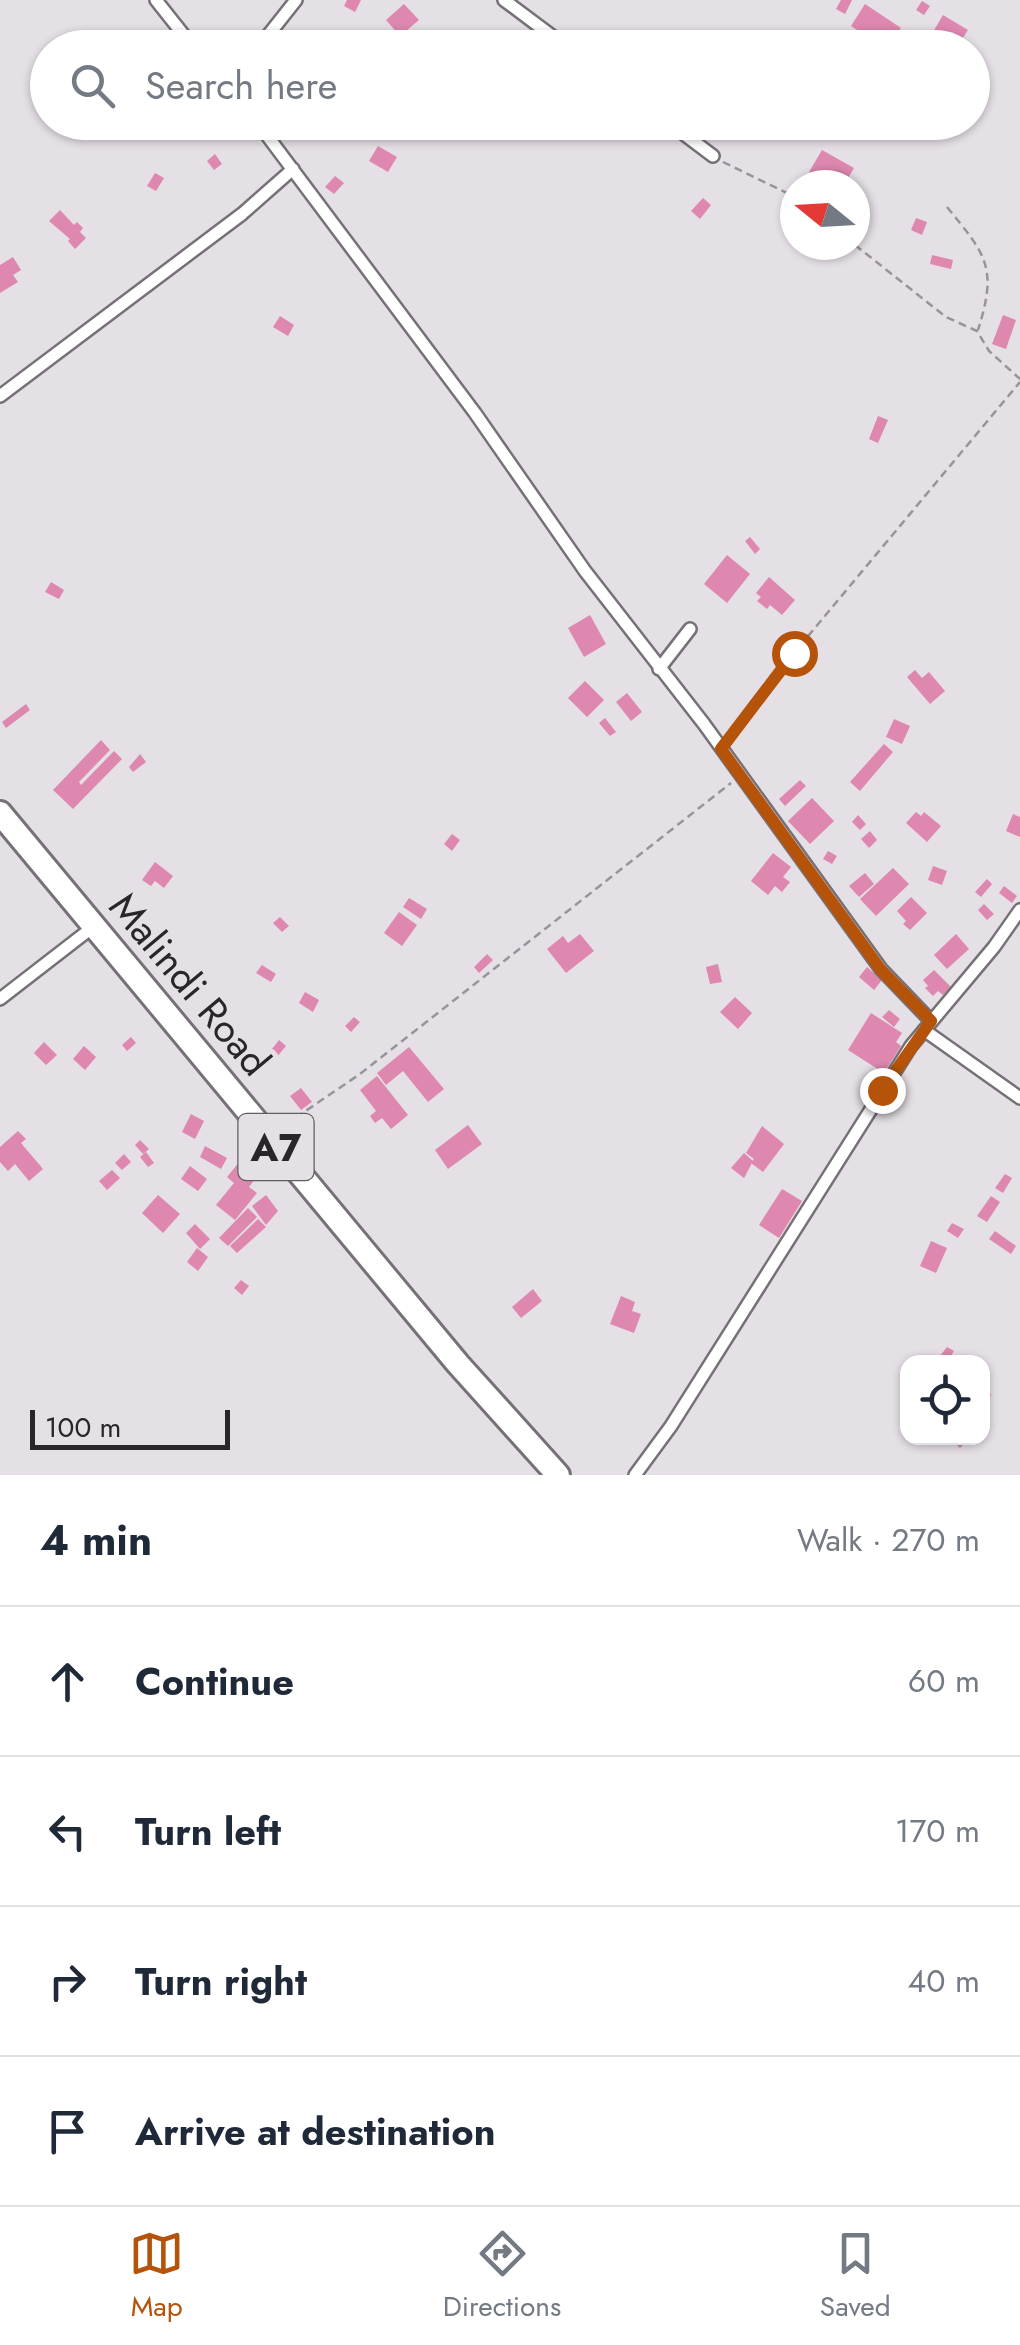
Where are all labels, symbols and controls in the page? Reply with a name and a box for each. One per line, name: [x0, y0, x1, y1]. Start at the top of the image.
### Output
search box: [30, 30, 990, 140]
icon: search: [65, 58, 120, 113]
text: Search here: [145, 58, 337, 113]
north arrow: [780, 170, 870, 260]
route start: [772, 631, 818, 677]
street label: Malindi Road: [96, 880, 284, 1088]
route end: [860, 1068, 906, 1114]
road number: A7: [238, 1114, 314, 1180]
map controls: [900, 1355, 990, 1445]
button: locate: [900, 1355, 990, 1445]
scale bar: [30, 1405, 230, 1450]
text: 100 m: [45, 1407, 121, 1448]
text: 4 min: [40, 1510, 152, 1571]
text: Walk · 270 m: [797, 1517, 980, 1563]
icon: ahead: [40, 1654, 95, 1709]
text: Continue: [135, 1654, 294, 1709]
text: 60 m: [908, 1658, 980, 1704]
icon: left: [40, 1804, 95, 1859]
text: Turn left: [135, 1804, 281, 1859]
text: 170 m: [895, 1808, 980, 1854]
icon: right: [40, 1954, 95, 2009]
text: Turn right: [135, 1954, 307, 2009]
text: 40 m: [908, 1958, 980, 2004]
icon: arrive: [40, 2104, 95, 2159]
text: Arrive at destination: [135, 2104, 496, 2159]
tab: Map: [129, 2226, 184, 2327]
tab: Directions: [443, 2226, 561, 2327]
tab: Saved: [820, 2226, 891, 2327]

